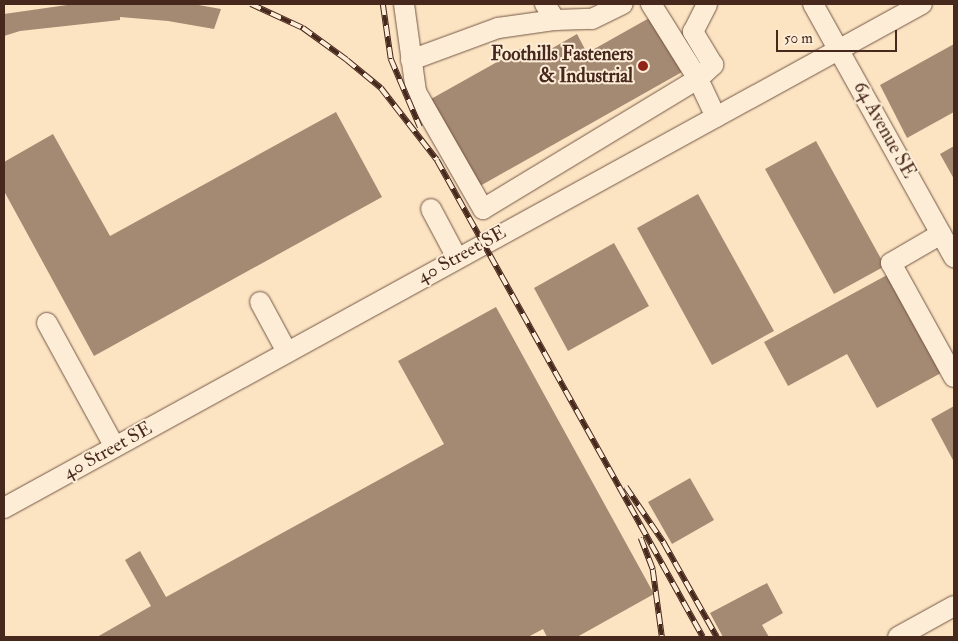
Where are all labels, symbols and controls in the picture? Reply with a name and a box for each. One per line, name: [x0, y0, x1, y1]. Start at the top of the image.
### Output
scale bar: [778, 20, 899, 52]
text: 50 m: [784, 29, 813, 48]
place label: Foothills Fasteners & Industrial: [491, 44, 633, 88]
marker: Foothills Fasteners & Industrial: [637, 60, 649, 72]
street label: 64 Avenue SE: [848, 78, 920, 182]
street label: 40 Street SE: [414, 221, 510, 289]
street label: 40 Street SE: [60, 417, 156, 485]

